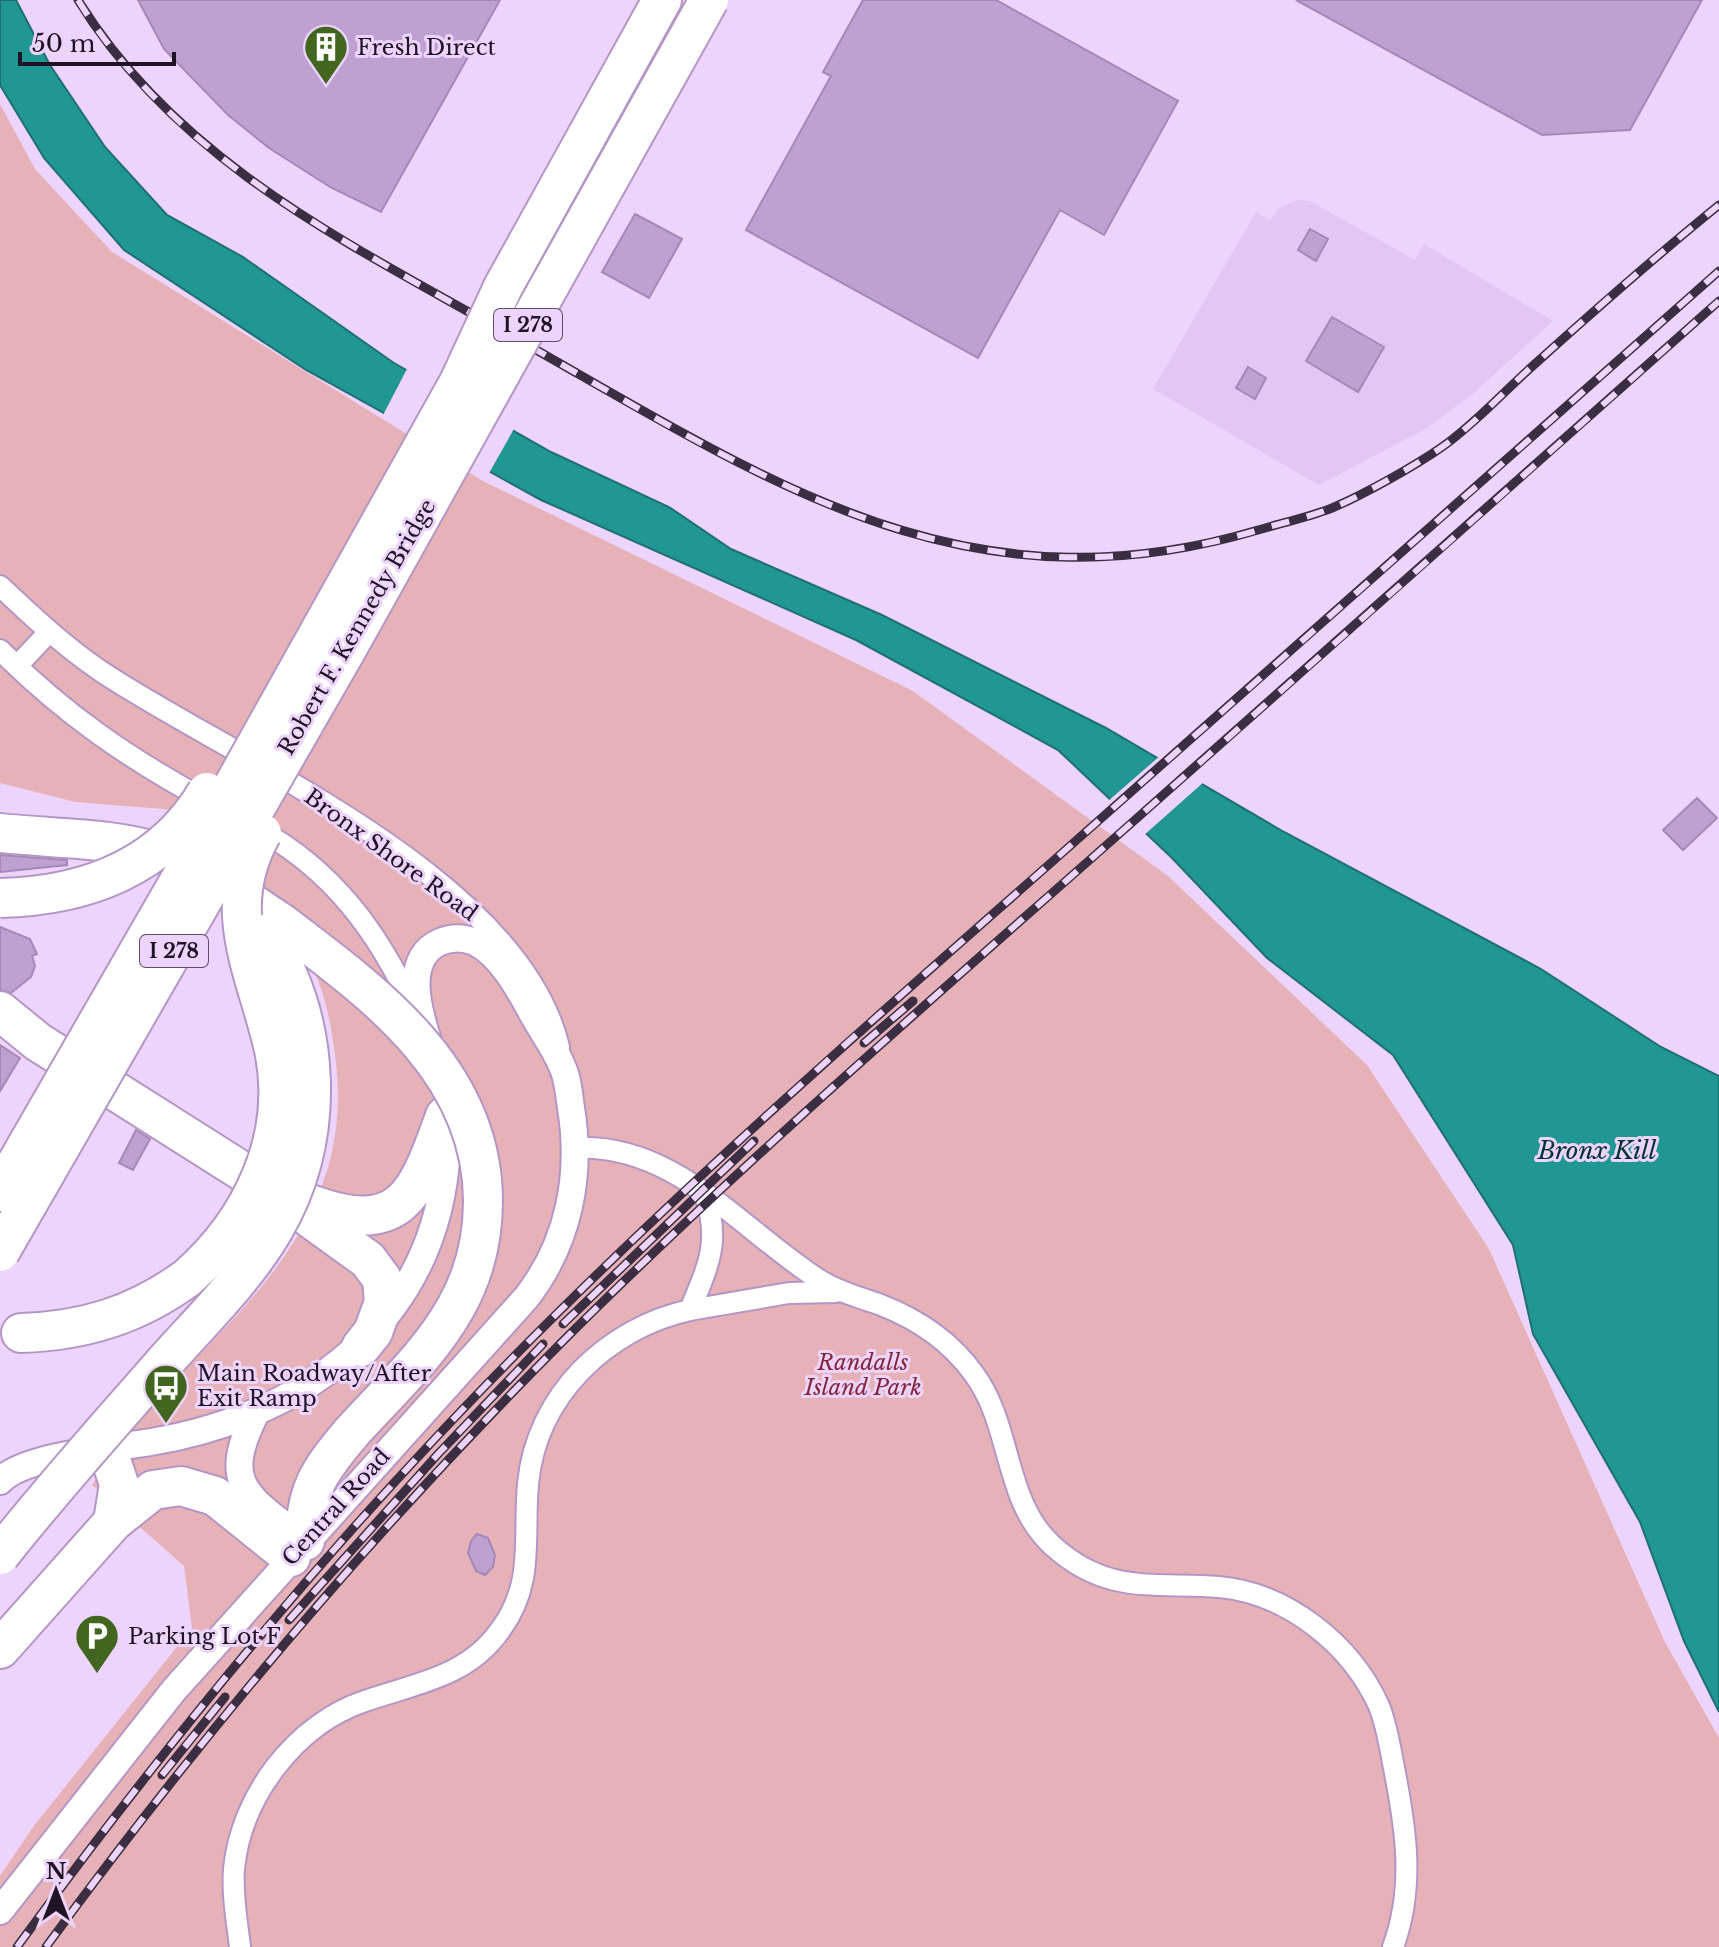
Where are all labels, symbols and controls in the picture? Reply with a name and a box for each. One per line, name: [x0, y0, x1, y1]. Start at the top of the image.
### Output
scale bar: [20, 16, 174, 66]
building icon: Fresh Direct: [302, 23, 350, 86]
text: 50 m: [32, 29, 96, 58]
place label: Fresh Direct: [357, 34, 496, 61]
road number: I 278: [494, 309, 562, 341]
street label: Robert F. Kennedy Bridge: [273, 494, 441, 760]
street label: Bronx Shore Road: [299, 783, 483, 927]
road number: I 278: [140, 935, 208, 967]
water label: Bronx Kill: [1537, 1136, 1657, 1165]
park label: Randalls Island Park: [803, 1349, 922, 1401]
place label: Main Roadway/After Exit Ramp: [197, 1360, 432, 1412]
bus stop icon: Main Roadway/After Exit Ramp: [142, 1362, 190, 1425]
street label: Central Road: [276, 1443, 396, 1571]
parking icon: Parking Lot F: [73, 1612, 121, 1675]
place label: Parking Lot F: [128, 1623, 281, 1650]
north arrow: [16, 1851, 96, 1931]
text: N: [46, 1858, 67, 1885]

